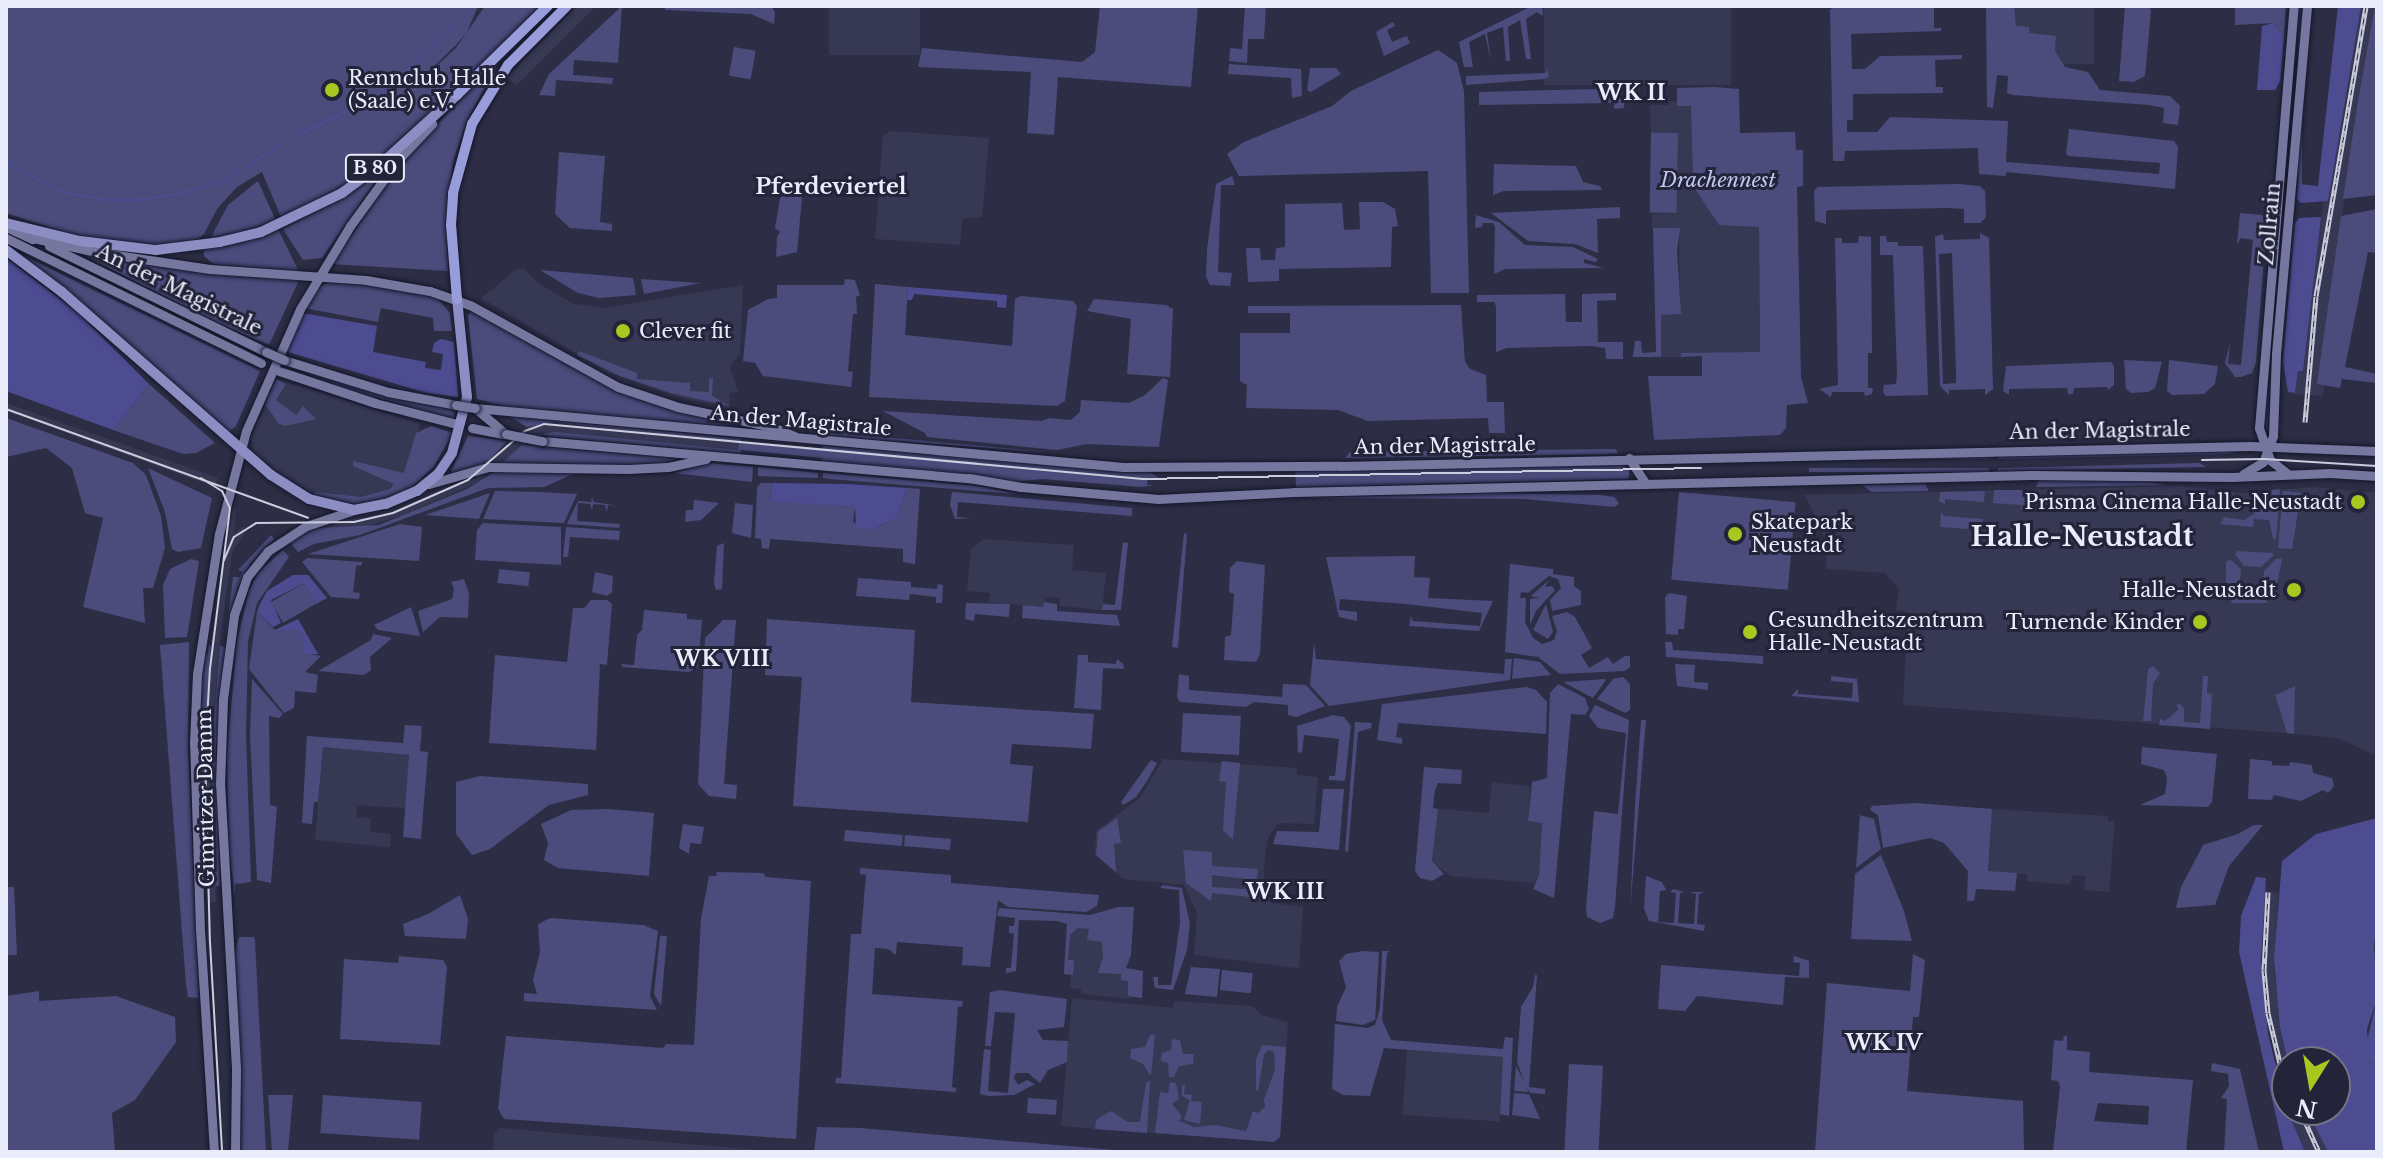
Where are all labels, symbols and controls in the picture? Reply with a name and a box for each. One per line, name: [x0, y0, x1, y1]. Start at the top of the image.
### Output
place label: Rennclub Halle (Saale) e.V.: [348, 66, 506, 113]
district label: WK II: [1596, 80, 1666, 106]
marker: Rennclub Halle (Saale) e.V.: [323, 81, 341, 99]
road number: B 80: [343, 154, 407, 182]
park label: Drachennest: [1660, 168, 1776, 192]
district label: Pferdeviertel: [755, 174, 907, 200]
street label: Zollrain: [2254, 182, 2286, 266]
street label: An der Magistrale: [92, 239, 266, 341]
place label: Clever fit: [639, 319, 732, 343]
marker: Clever fit: [614, 322, 632, 340]
street label: An der Magistrale: [709, 401, 893, 441]
street label: An der Magistrale: [2009, 417, 2191, 445]
street label: An der Magistrale: [1354, 432, 1536, 460]
place label: Prisma Cinema Halle-Neustadt: [2024, 490, 2342, 514]
marker: Prisma Cinema Halle-Neustadt: [2349, 493, 2367, 511]
place label: Skatepark Neustadt: [1751, 510, 1853, 557]
district label: Halle-Neustadt: [1971, 520, 2193, 554]
marker: Skatepark Neustadt: [1726, 525, 1744, 543]
place label: Halle-Neustadt: [2122, 578, 2276, 602]
marker: Halle-Neustadt: [2283, 579, 2305, 601]
place label: Gesundheitszentrum Halle-Neustadt: [1768, 608, 1984, 655]
place label: Turnende Kinder: [2006, 610, 2184, 634]
marker: Turnende Kinder: [2191, 613, 2209, 631]
marker: Gesundheitszentrum Halle-Neustadt: [1739, 621, 1761, 643]
district label: WK VIII: [674, 646, 770, 672]
street label: Gimritzer Damm: [192, 708, 220, 888]
district label: WK III: [1245, 879, 1325, 905]
district label: WK IV: [1845, 1030, 1923, 1056]
north arrow: [2271, 1046, 2351, 1126]
text: N: [2294, 1093, 2319, 1123]

